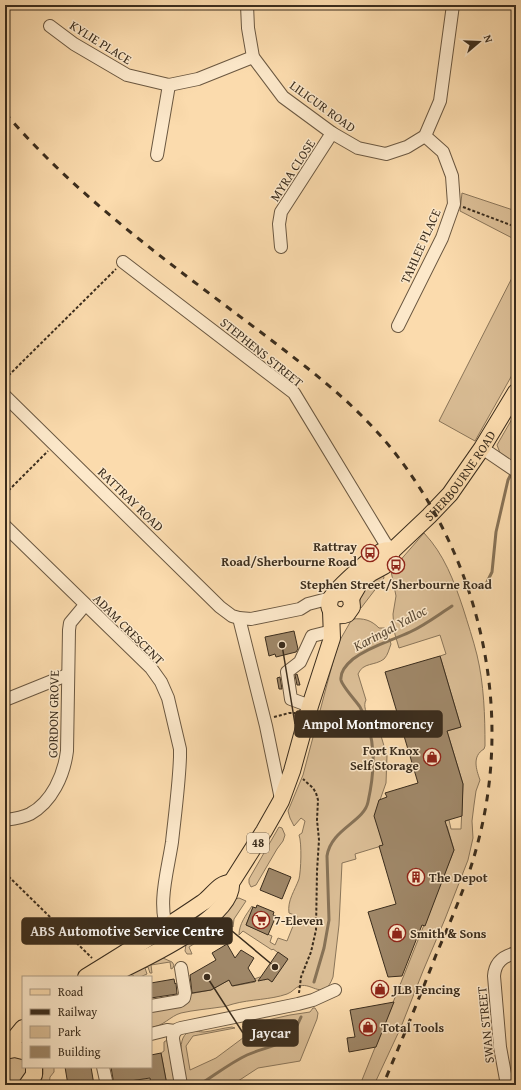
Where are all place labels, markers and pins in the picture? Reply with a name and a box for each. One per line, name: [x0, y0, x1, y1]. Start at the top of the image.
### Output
place label: Rattray Road/Sherbourne Road: [221, 537, 358, 571]
bus stop icon: Rattray Road/Sherbourne Road: [360, 543, 380, 563]
bus stop icon: Stephen Street/Sherbourne Road: [386, 555, 406, 575]
place label: Stephen Street/Sherbourne Road: [300, 575, 492, 594]
callout: Ampol Montmorency: [295, 711, 442, 737]
place label: Fort Knox Self Storage: [350, 741, 419, 775]
shop icon: Fort Knox Self Storage: [422, 747, 442, 767]
building icon: The Depot: [406, 867, 426, 887]
place label: The Depot: [429, 868, 488, 887]
supermarket icon: 7-Eleven: [251, 910, 271, 930]
place label: 7-Eleven: [274, 911, 324, 930]
callout: ABS Automotive Service Centre: [22, 918, 232, 944]
shop icon: Smith & Sons: [387, 923, 407, 943]
place label: Smith & Sons: [410, 924, 487, 943]
shop icon: JLB Fencing: [370, 979, 390, 999]
place label: JLB Fencing: [391, 980, 460, 999]
shop icon: Total Tools: [358, 1017, 378, 1037]
place label: Total Tools: [381, 1018, 445, 1037]
callout: Jaycar: [243, 1020, 298, 1046]

